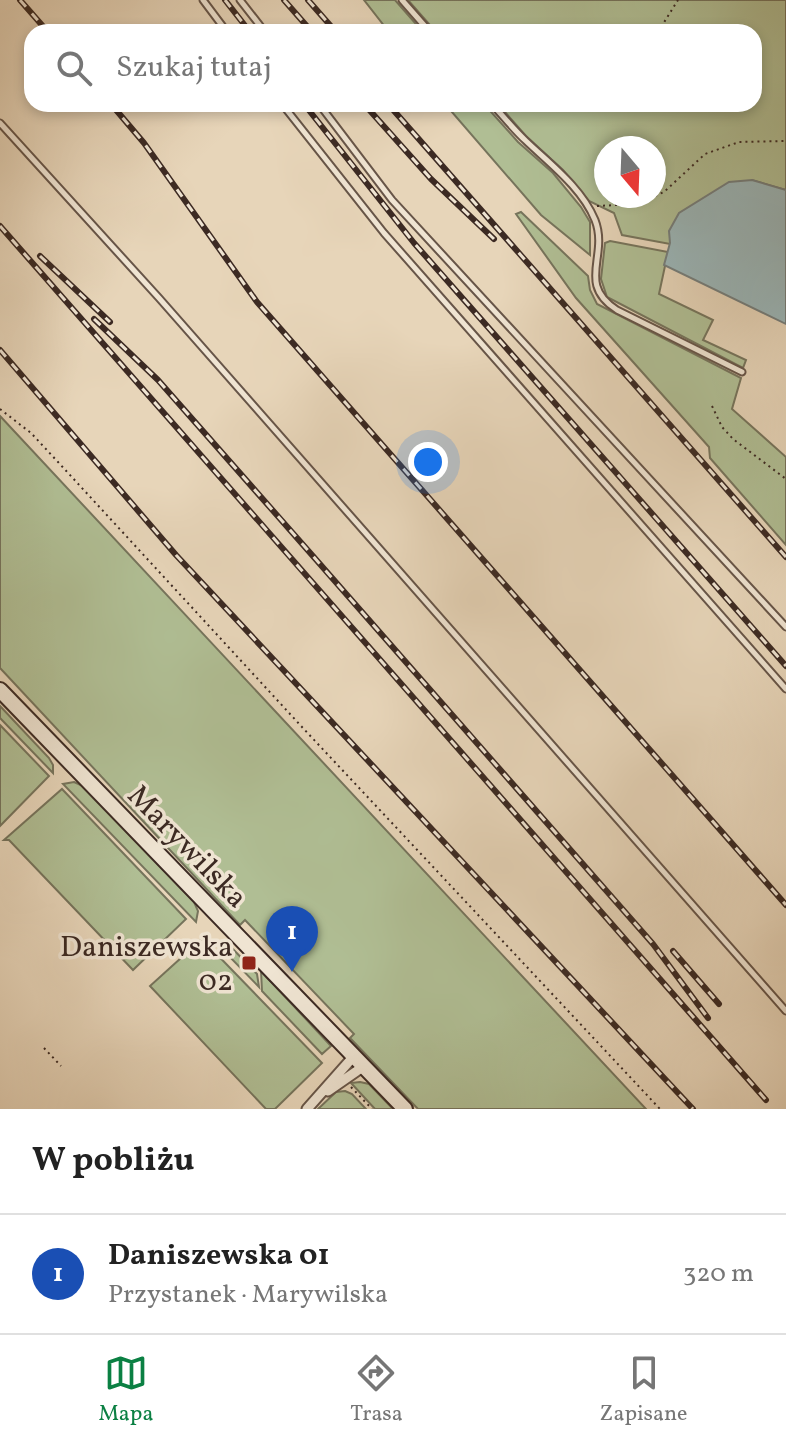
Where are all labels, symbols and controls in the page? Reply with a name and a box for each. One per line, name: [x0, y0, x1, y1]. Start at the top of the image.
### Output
search box: [24, 24, 762, 112]
icon: search: [52, 46, 96, 90]
text: Szukaj tutaj: [116, 47, 272, 89]
north arrow: [594, 136, 666, 208]
your location: [408, 442, 448, 482]
street label: Marywilska: [117, 776, 256, 918]
pin: 1: [266, 906, 318, 972]
place label: Daniszewska 02: [60, 927, 233, 1003]
marker: Daniszewska 02: [240, 954, 258, 972]
text: W pobliżu: [32, 1138, 195, 1185]
text: Daniszewska 01: [108, 1235, 330, 1277]
text: 1: [53, 1256, 63, 1292]
text: 320 m: [683, 1256, 754, 1292]
text: Przystanek · Marywilska: [108, 1277, 388, 1313]
tab: Mapa: [98, 1351, 153, 1430]
tab: Trasa: [350, 1351, 403, 1430]
tab: Zapisane: [600, 1351, 688, 1430]

